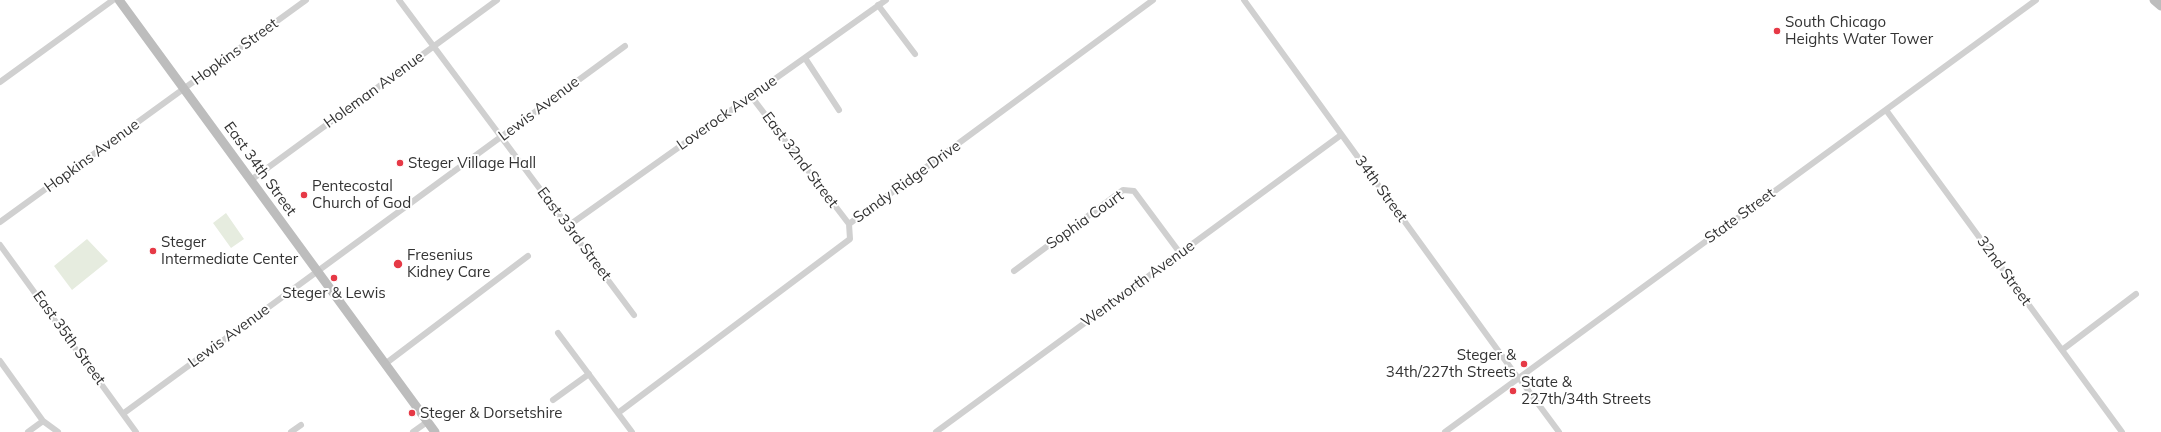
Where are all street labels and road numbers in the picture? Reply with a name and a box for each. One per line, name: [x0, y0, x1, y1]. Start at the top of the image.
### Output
street label: Hopkins Street: [188, 15, 282, 89]
street label: Holeman Avenue: [321, 48, 427, 132]
street label: Loverock Avenue: [674, 72, 780, 154]
street label: Lewis Avenue: [495, 73, 583, 145]
street label: East 32nd Street: [758, 108, 842, 212]
street label: Hopkins Avenue: [41, 116, 143, 196]
street label: East 34th Street: [220, 119, 300, 219]
street label: Sandy Ridge Drive: [850, 137, 964, 227]
street label: 34th Street: [1351, 152, 1411, 226]
street label: East 33rd Street: [533, 184, 615, 284]
street label: State Street: [1701, 185, 1779, 247]
street label: Sophia Court: [1043, 187, 1127, 253]
street label: 32nd Street: [1973, 233, 2035, 309]
street label: Wentworth Avenue: [1078, 237, 1198, 331]
street label: East 35th Street: [29, 288, 109, 388]
street label: Lewis Avenue: [185, 300, 273, 372]

